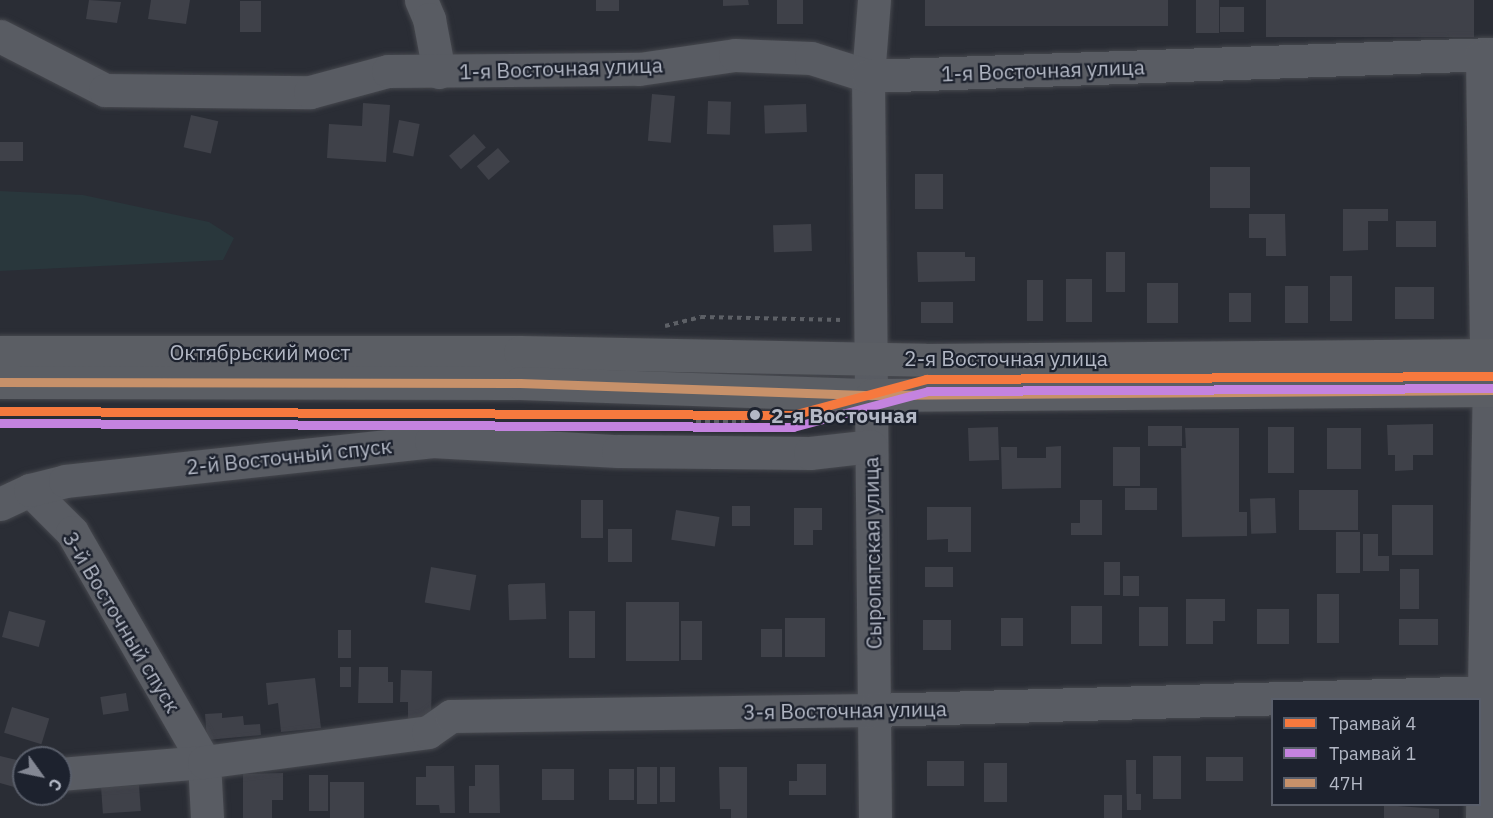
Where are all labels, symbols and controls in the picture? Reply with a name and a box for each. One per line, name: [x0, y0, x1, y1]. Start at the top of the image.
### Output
street label: 1-я Восточная улица: [459, 52, 663, 84]
street label: 1-я Восточная улица: [941, 54, 1145, 86]
street label: Октябрьский мост: [169, 339, 351, 365]
street label: 2-я Восточная улица: [904, 345, 1108, 371]
place label: 2-я Восточная: [771, 402, 917, 428]
marker: 2-я Восточная: [744, 404, 766, 426]
street label: 2-й Восточный спуск: [185, 433, 393, 479]
street label: Сыропятская улица: [858, 457, 886, 649]
street label: 3-й Восточный спуск: [58, 527, 186, 717]
street label: 3-я Восточная улица: [743, 696, 947, 724]
legend: [1271, 698, 1481, 806]
text: Трамвай 4: [1329, 712, 1416, 735]
text: Трамвай 1: [1329, 742, 1416, 765]
north arrow: [12, 746, 72, 806]
text: 47Н: [1329, 772, 1363, 795]
text: С: [44, 775, 67, 795]

